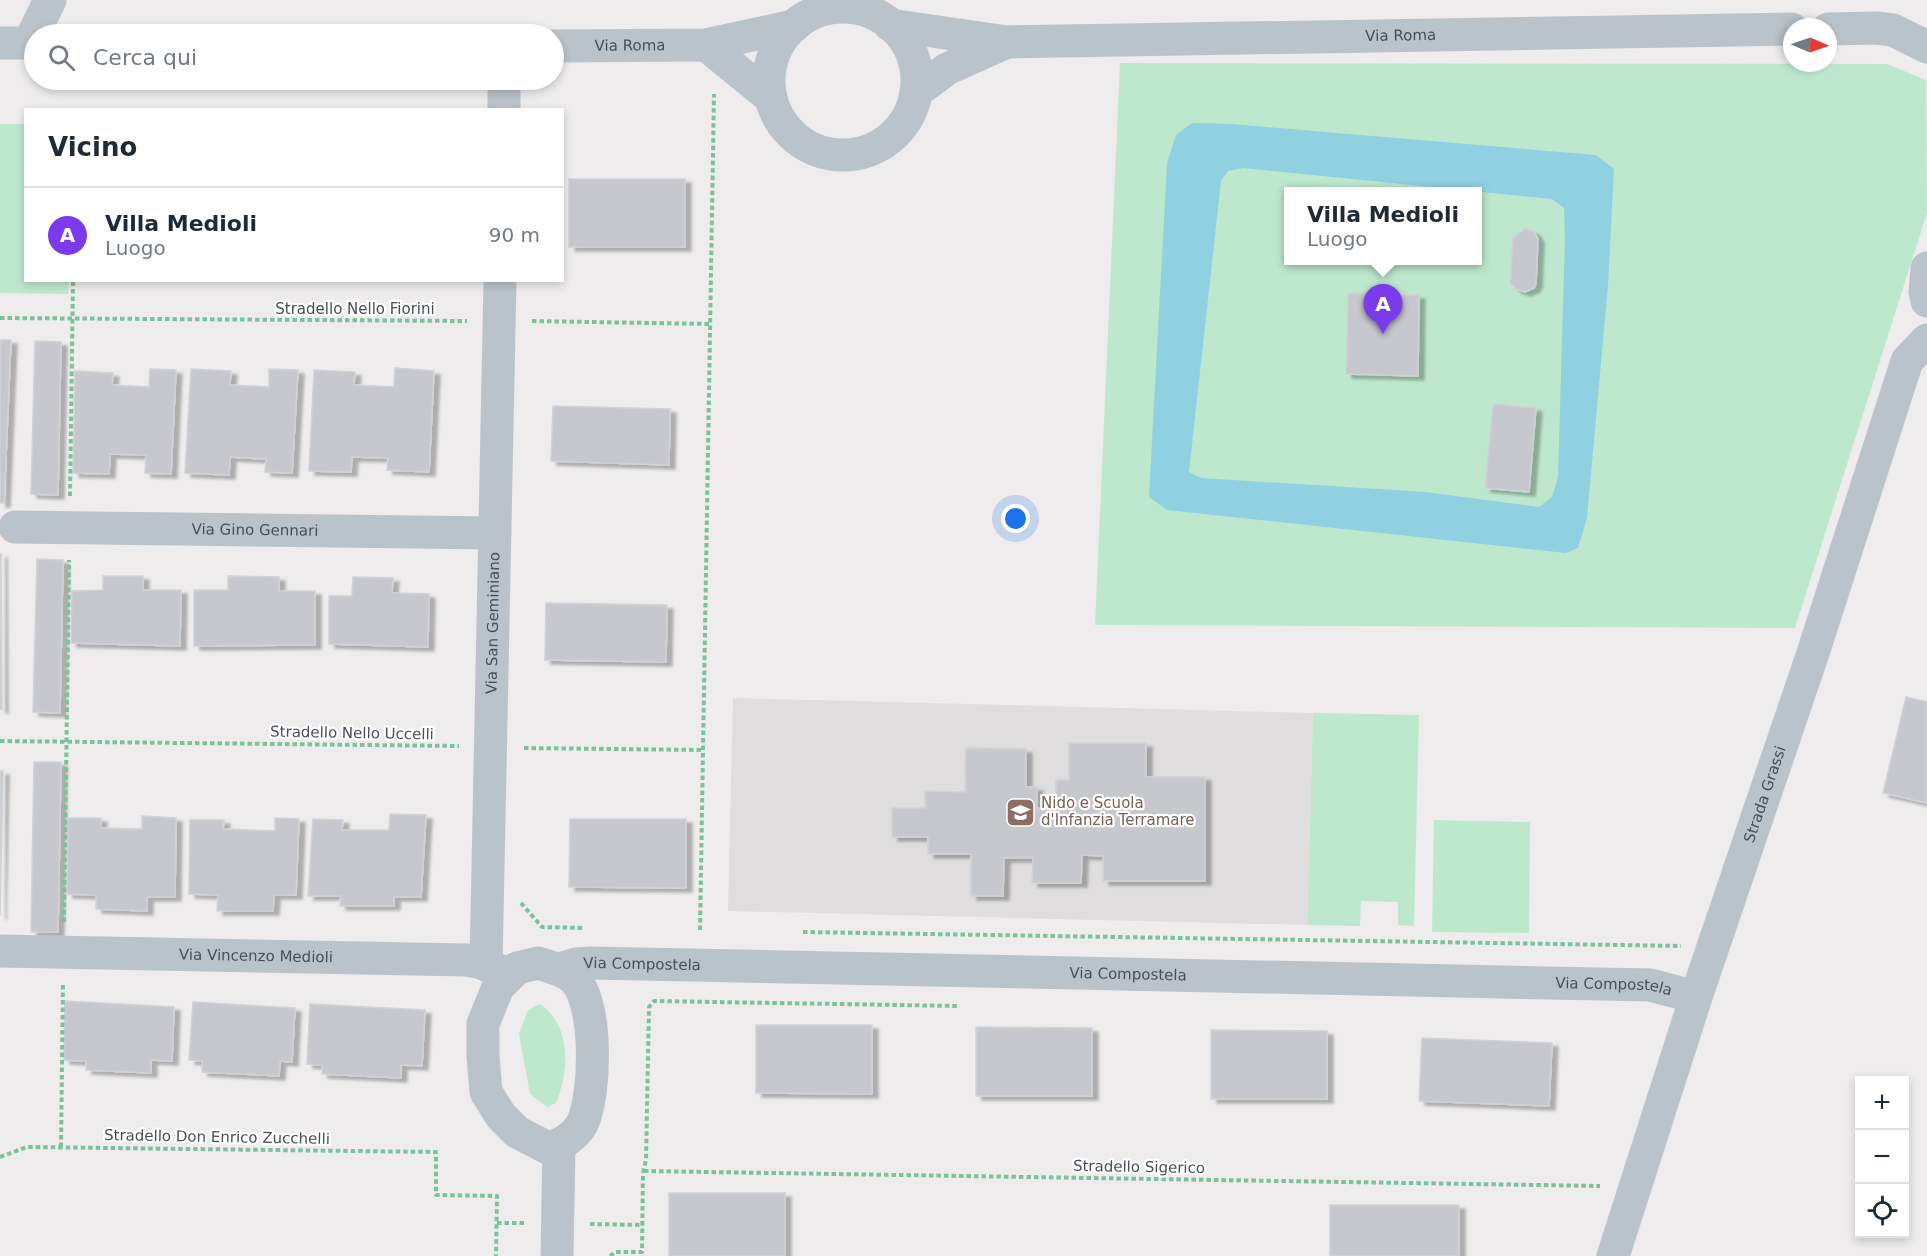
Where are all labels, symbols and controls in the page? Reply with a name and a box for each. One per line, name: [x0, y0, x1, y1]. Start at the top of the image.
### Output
north arrow: [1783, 18, 1837, 72]
search box: [24, 24, 564, 90]
street label: Via Roma: [1365, 26, 1436, 45]
street label: Via Roma: [595, 36, 665, 55]
icon: search: [45, 41, 78, 74]
text: Cerca qui: [93, 45, 197, 70]
text: Vicino: [48, 132, 137, 162]
popup: [1284, 187, 1482, 265]
text: Villa Medioli: [1307, 202, 1459, 227]
text: Villa Medioli: [105, 211, 257, 236]
text: A: [60, 223, 75, 247]
text: 90 m: [489, 223, 540, 247]
text: Luogo: [1307, 227, 1368, 251]
text: Luogo: [105, 236, 166, 260]
pin: A: [1364, 284, 1402, 334]
street label: Stradello Nello Fiorini: [275, 300, 435, 318]
your location: [1001, 504, 1030, 533]
street label: Via Gino Gennari: [191, 520, 318, 540]
street label: Via San Geminiano: [483, 552, 503, 694]
street label: Stradello Nello Uccelli: [270, 723, 434, 743]
street label: Strada Grassi: [1740, 744, 1790, 845]
place label: Nido e Scuola d'Infanzia Terramare: [1041, 794, 1195, 829]
school or university icon: Nido e Scuola d'Infanzia Terramare: [1004, 796, 1036, 828]
street label: Via Vincenzo Medioli: [179, 945, 333, 966]
street label: Via Compostela: [583, 954, 701, 974]
street label: Via Compostela: [1069, 964, 1187, 984]
street label: Via Compostela: [1555, 974, 1674, 999]
map controls: [1855, 1076, 1909, 1238]
button: +: [1855, 1076, 1909, 1130]
street label: Stradello Don Enrico Zucchelli: [104, 1126, 330, 1148]
button: −: [1855, 1130, 1909, 1184]
street label: Stradello Sigerico: [1073, 1157, 1205, 1177]
button: locate: [1855, 1184, 1909, 1238]

